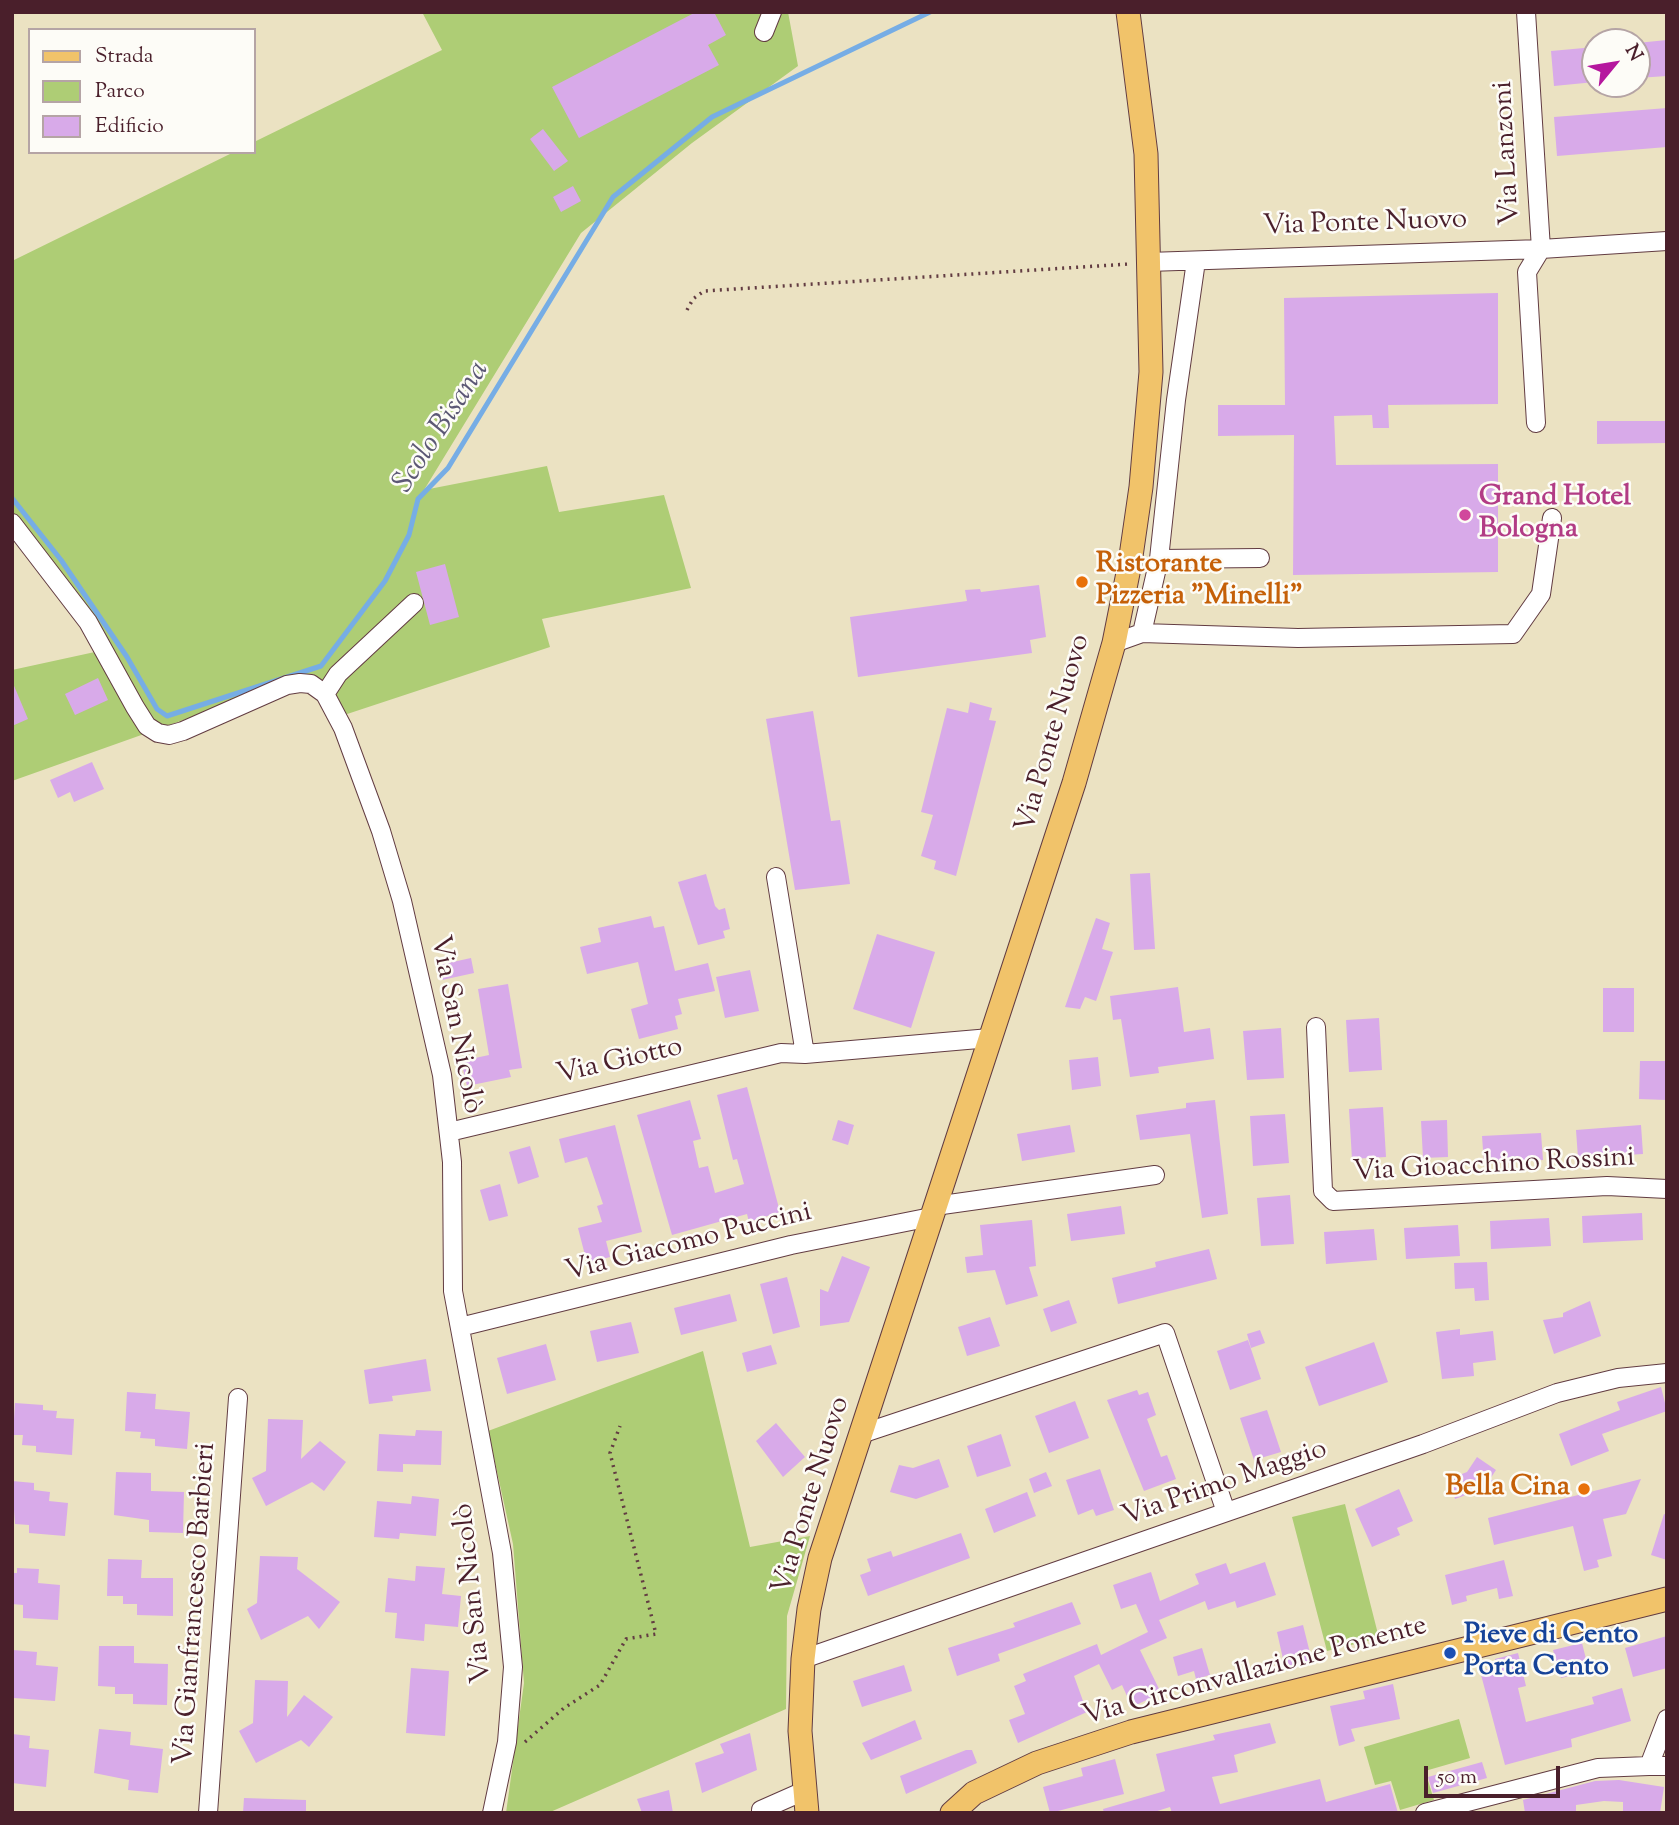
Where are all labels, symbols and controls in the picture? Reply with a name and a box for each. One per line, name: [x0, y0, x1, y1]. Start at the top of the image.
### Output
legend: [28, 28, 256, 154]
north arrow: [1581, 28, 1651, 98]
text: N: [1617, 40, 1648, 67]
text: Strada: [95, 42, 154, 72]
text: Parco: [95, 77, 145, 107]
street label: Via Lanzoni: [1488, 80, 1530, 226]
text: Edificio: [95, 112, 164, 142]
street label: Via Ponte Nuovo: [1262, 205, 1468, 245]
water label: Scolo Bisana: [387, 356, 499, 500]
place label: Grand Hotel Bologna: [1479, 482, 1631, 548]
marker: Grand Hotel Bologna: [1457, 507, 1473, 523]
place label: Ristorante Pizzeria "Minelli": [1096, 549, 1303, 615]
marker: Ristorante Pizzeria "Minelli": [1074, 574, 1090, 590]
street label: Via Ponte Nuovo: [1011, 631, 1099, 837]
street label: Via San Nicolò: [420, 933, 488, 1117]
street label: Via Giotto: [554, 1032, 686, 1094]
street label: Via Gioacchino Rossini: [1352, 1143, 1636, 1191]
street label: Via Giacomo Puccini: [562, 1197, 816, 1291]
street label: Via Ponte Nuovo: [767, 1393, 859, 1599]
street label: Via Primo Maggio: [1118, 1434, 1332, 1536]
street label: Via Gianfrancesco Barbieri: [169, 1442, 225, 1766]
place label: Bella Cina: [1445, 1472, 1570, 1506]
marker: Bella Cina: [1576, 1481, 1592, 1497]
street label: Via San Nicolò: [449, 1501, 501, 1685]
street label: Via Circonvallazione Ponente: [1079, 1611, 1431, 1735]
place label: Pieve di Cento Porta Cento: [1464, 1620, 1638, 1686]
marker: Pieve di Cento Porta Cento: [1442, 1645, 1458, 1661]
scale bar: [1427, 1752, 1564, 1796]
text: 50 m: [1437, 1763, 1477, 1793]

